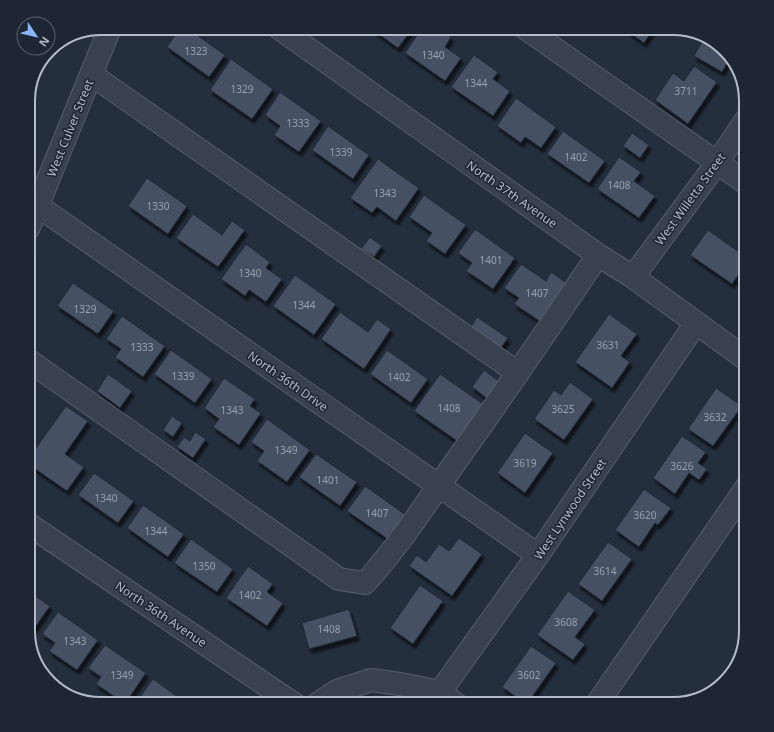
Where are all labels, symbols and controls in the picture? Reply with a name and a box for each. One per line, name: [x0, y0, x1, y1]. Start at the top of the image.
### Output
north arrow: [16, 16, 56, 56]
text: N: [36, 34, 53, 50]
house number: 1323: [185, 44, 208, 58]
house number: 1340: [422, 48, 445, 62]
street label: West Culver Street: [43, 76, 98, 179]
house number: 1344: [465, 76, 488, 90]
house number: 1329: [231, 82, 254, 96]
house number: 3711: [675, 84, 697, 98]
house number: 1333: [287, 116, 310, 130]
house number: 1339: [330, 145, 353, 159]
street label: West Willetta Street: [651, 149, 730, 249]
house number: 1402: [565, 150, 588, 164]
street label: North 37th Avenue: [463, 156, 561, 232]
house number: 1408: [608, 178, 631, 192]
house number: 1343: [374, 186, 397, 200]
house number: 1330: [147, 199, 170, 213]
house number: 1401: [480, 253, 502, 267]
house number: 1340: [239, 266, 262, 280]
house number: 1407: [526, 286, 549, 300]
house number: 1344: [293, 298, 316, 312]
house number: 1329: [74, 302, 97, 316]
house number: 3631: [597, 338, 619, 352]
house number: 1333: [131, 340, 154, 354]
street label: North 36th Drive: [244, 347, 332, 415]
house number: 1339: [172, 369, 195, 383]
house number: 1402: [388, 370, 411, 384]
house number: 1408: [438, 401, 461, 415]
house number: 3625: [552, 402, 575, 416]
house number: 1343: [221, 403, 244, 417]
house number: 3632: [704, 410, 727, 424]
house number: 1349: [275, 443, 298, 457]
street label: West Lynwood Street: [530, 455, 611, 563]
house number: 3619: [514, 456, 537, 470]
house number: 3626: [671, 459, 694, 473]
house number: 1401: [317, 473, 339, 487]
house number: 1340: [95, 491, 118, 505]
house number: 1407: [366, 506, 389, 520]
house number: 3620: [634, 508, 657, 522]
house number: 1344: [145, 524, 168, 538]
house number: 1350: [193, 559, 216, 573]
house number: 3614: [594, 564, 617, 578]
street label: North 36th Avenue: [112, 577, 210, 651]
house number: 1402: [239, 588, 262, 602]
house number: 3608: [555, 615, 578, 629]
house number: 1408: [318, 622, 341, 636]
house number: 1343: [64, 634, 87, 648]
house number: 1349: [111, 668, 134, 682]
house number: 3602: [518, 668, 541, 682]

